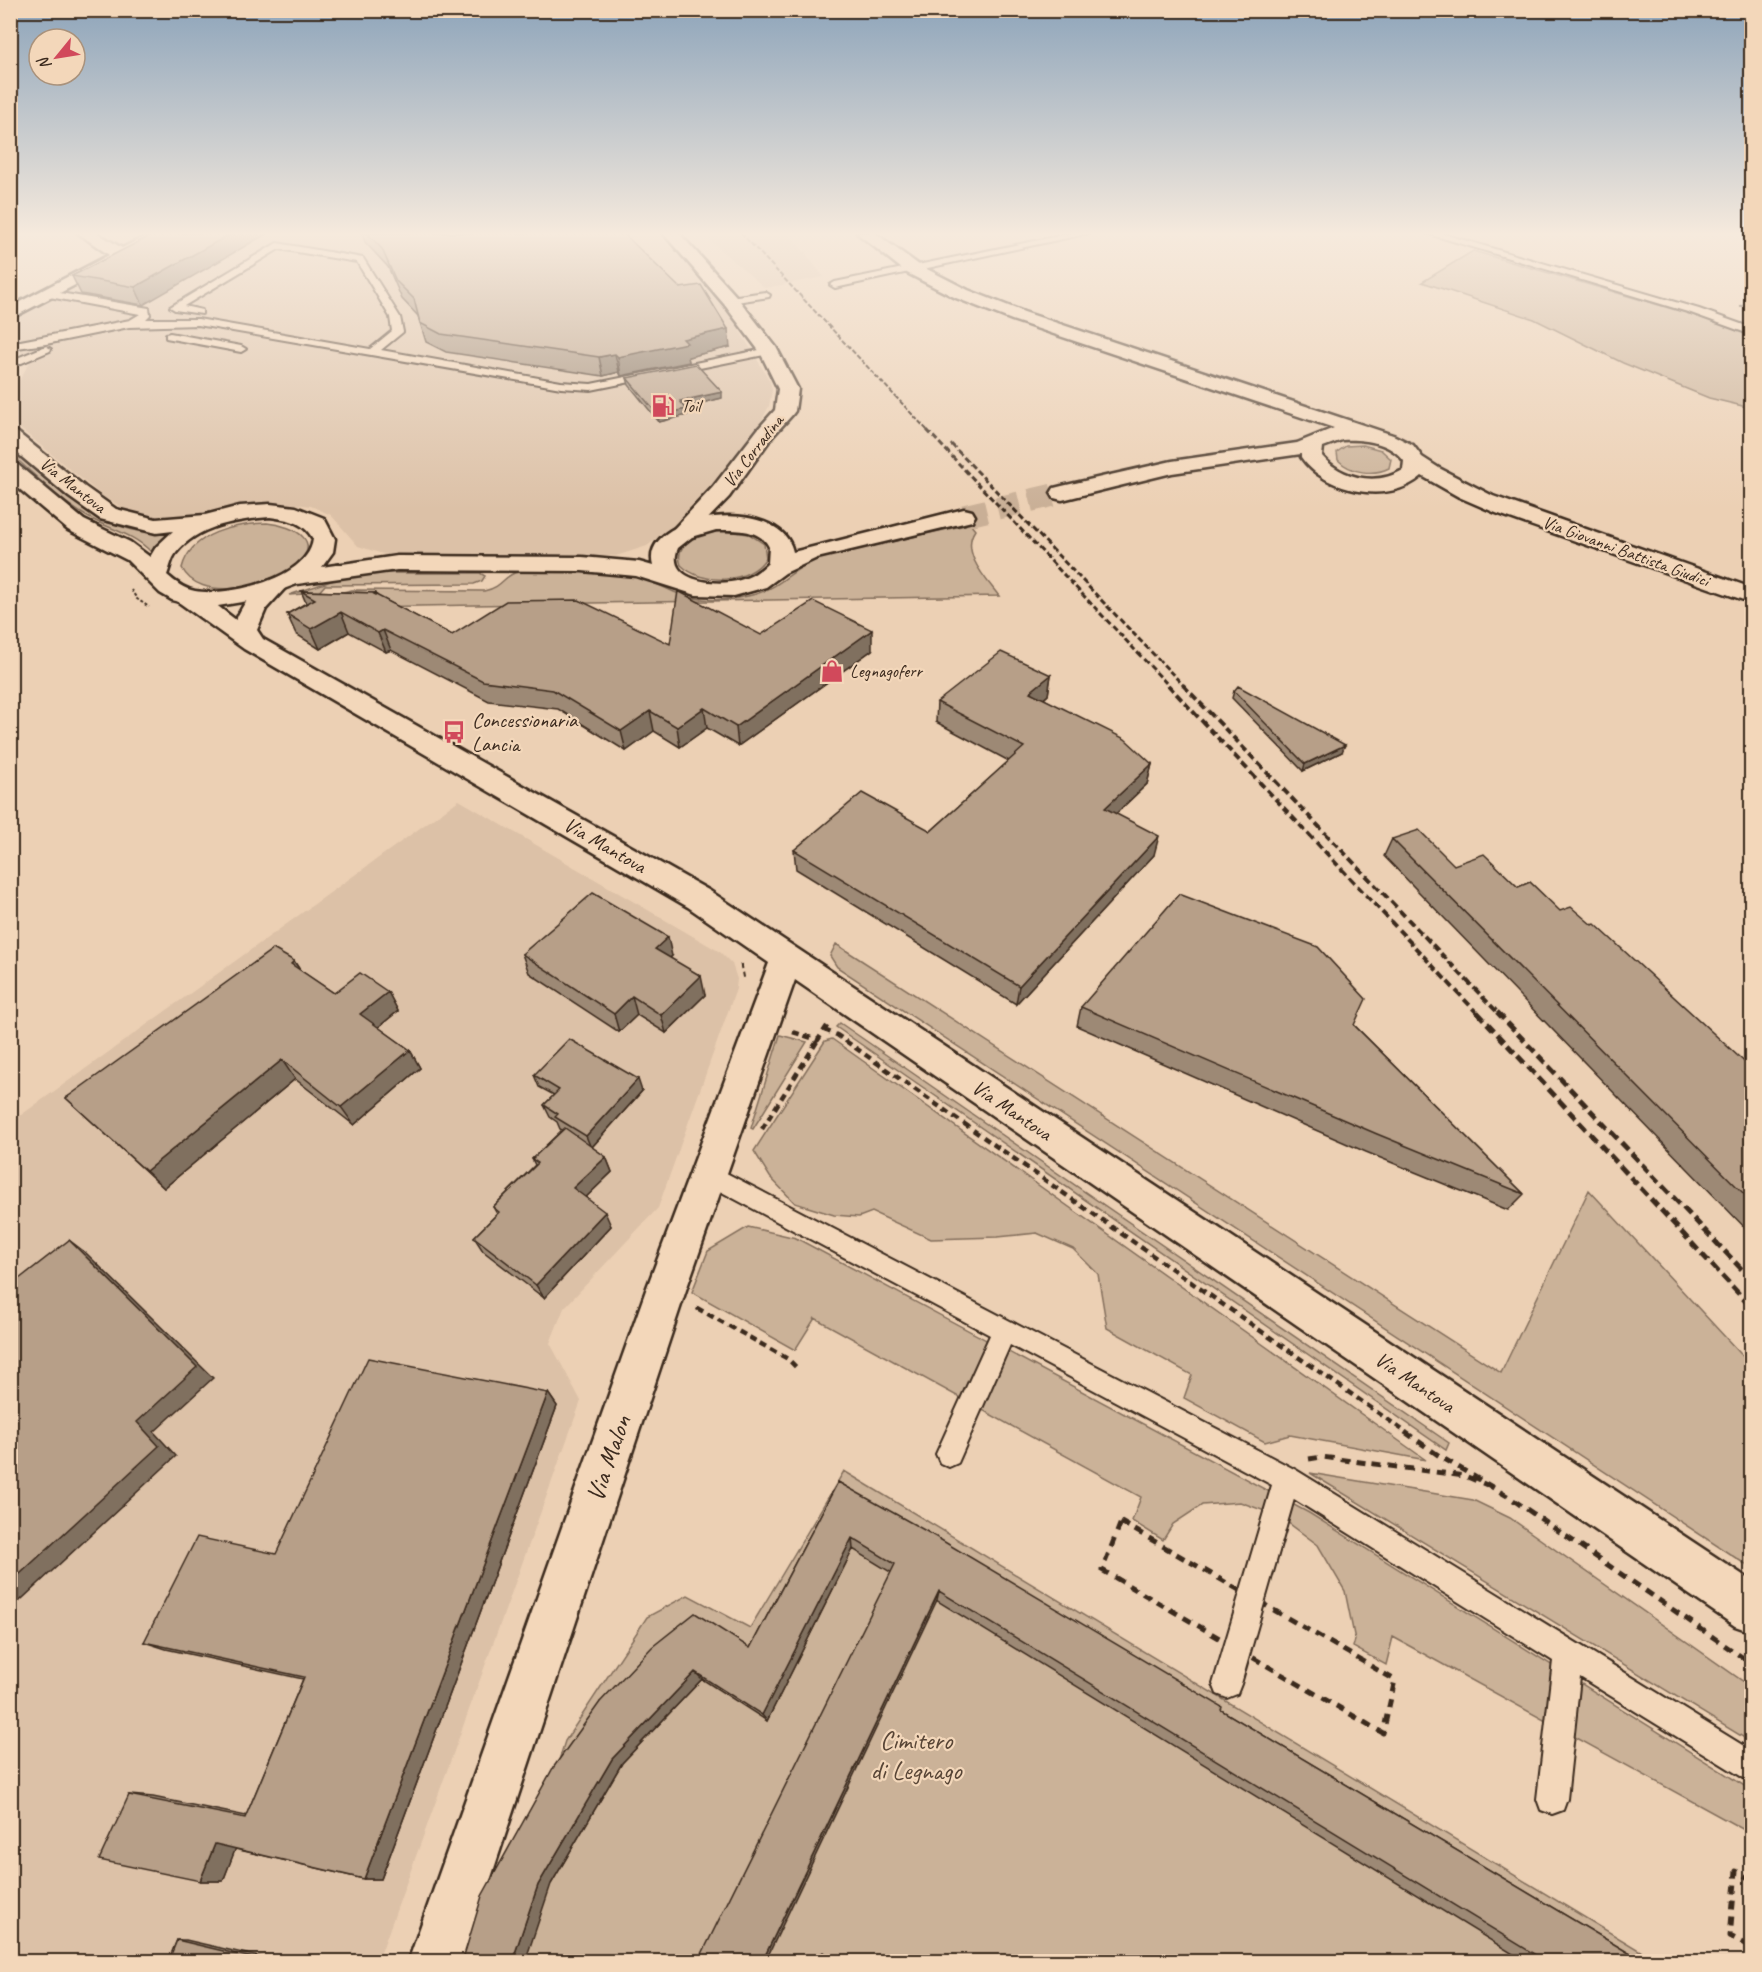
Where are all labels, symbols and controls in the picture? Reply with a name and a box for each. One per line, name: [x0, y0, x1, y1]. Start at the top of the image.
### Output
north arrow: [27, 27, 87, 87]
text: N: [32, 52, 56, 73]
fuel station icon: Toil: [650, 393, 676, 419]
place label: Toil: [681, 395, 703, 417]
street label: Via Corradina: [718, 409, 789, 491]
street label: Via Mantova: [36, 452, 112, 519]
street label: Via Giovanni Battista Giudici: [1540, 511, 1715, 592]
shop icon: Legnagoferr: [819, 658, 845, 684]
place label: Legnagoferr: [850, 660, 924, 682]
place label: Concessionaria Lancia: [472, 707, 579, 757]
bus stop icon: Concessionaria Lancia: [441, 719, 467, 745]
street label: Via Mantova: [559, 811, 652, 880]
street label: Via Mantova: [967, 1074, 1058, 1147]
street label: Via Mantova: [1370, 1346, 1461, 1419]
street label: Via Malon: [578, 1410, 639, 1506]
park label: Cimitero di Legnago: [871, 1724, 963, 1787]

